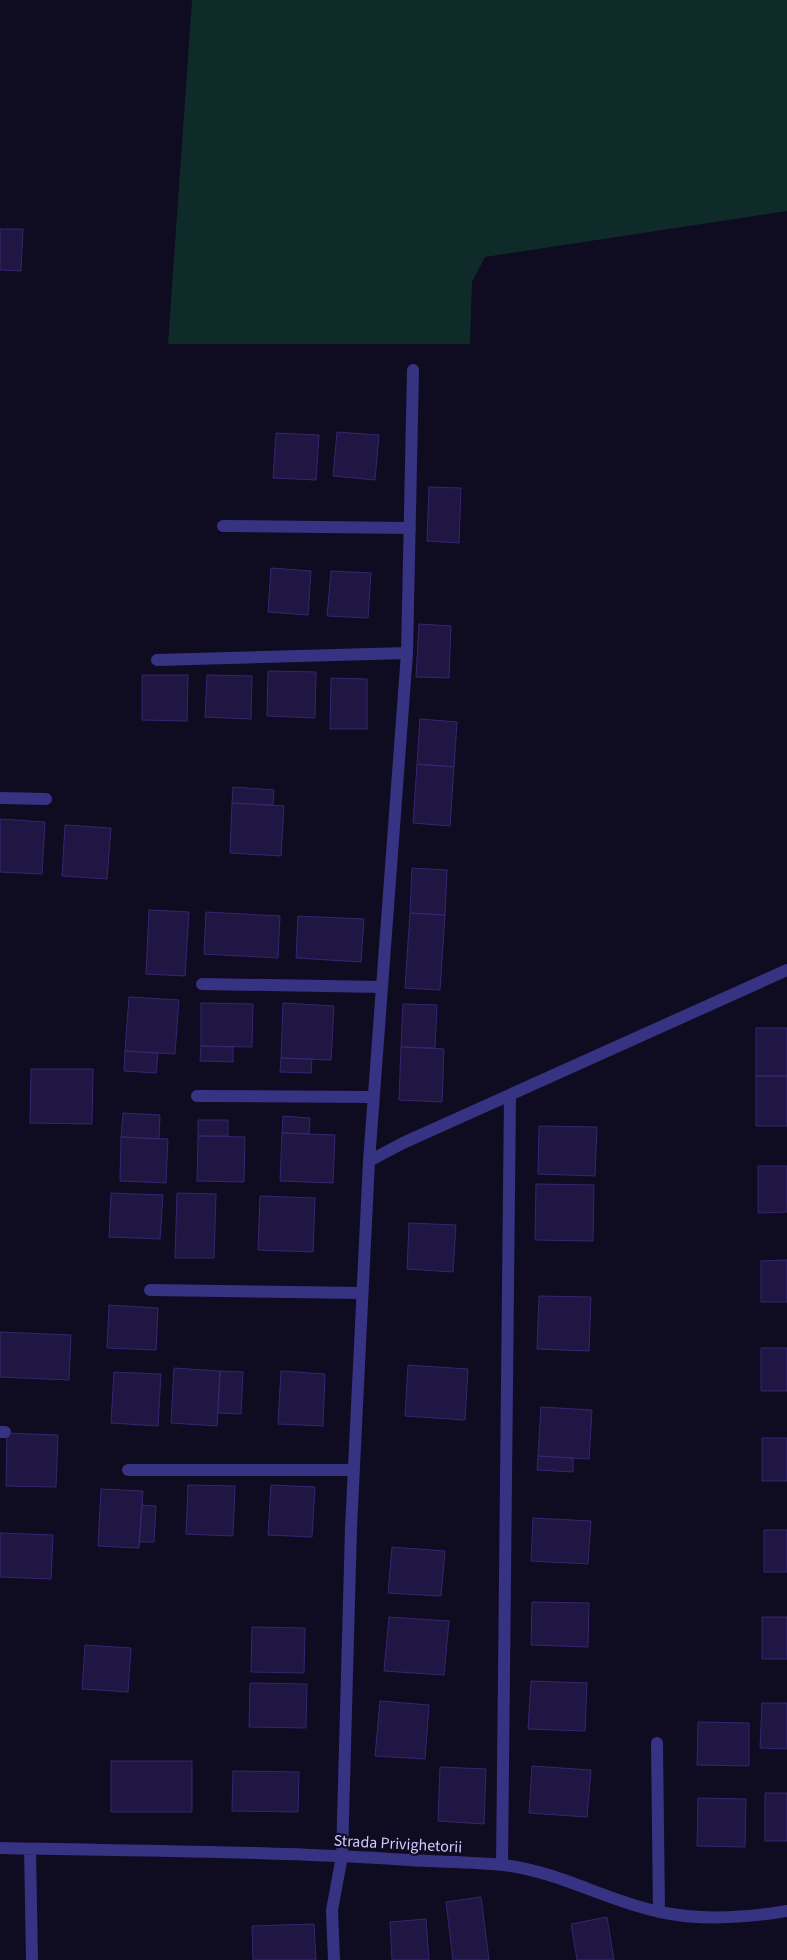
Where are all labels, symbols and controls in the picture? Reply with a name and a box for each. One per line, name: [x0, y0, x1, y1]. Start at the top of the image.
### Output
street label: Strada Privighetorii: [333, 1830, 463, 1858]

